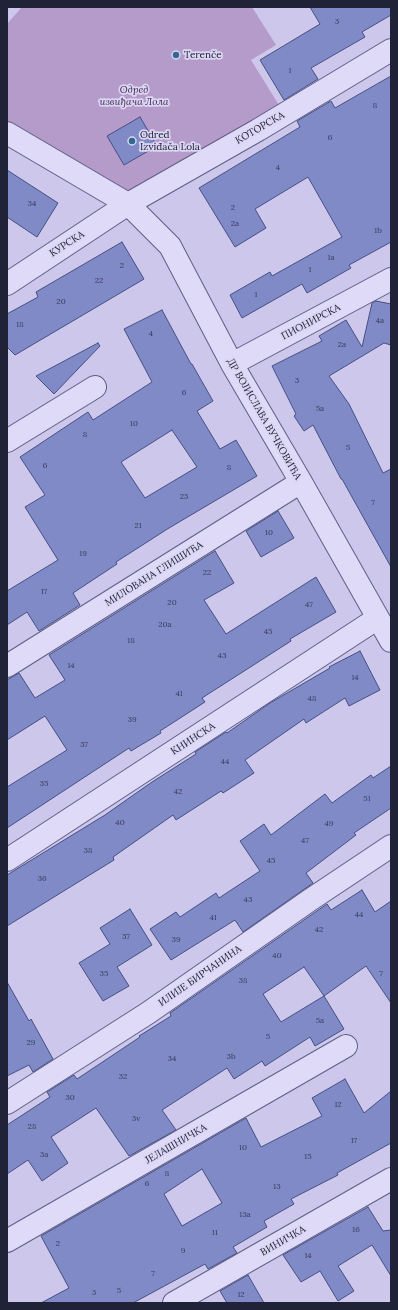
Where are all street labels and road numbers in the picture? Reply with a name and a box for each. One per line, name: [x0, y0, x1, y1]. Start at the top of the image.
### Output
street label: КОТОРСКА: [233, 109, 287, 147]
street label: КУРСКА: [47, 228, 87, 260]
street label: ПИОНИРСКА: [279, 301, 343, 343]
street label: ДР ВОЈИСЛАВА ВУЧКОВИЋА: [224, 356, 304, 482]
street label: МИЛОВАНА ГЛИШИЋА: [103, 539, 205, 609]
street label: КНИНСКА: [169, 720, 217, 758]
street label: ИЛИЈЕ БИРЧАНИНА: [156, 943, 244, 1009]
street label: ЈЕЛАШНИЧКА: [143, 1122, 209, 1166]
street label: ВИНИЧКА: [258, 1223, 308, 1259]

